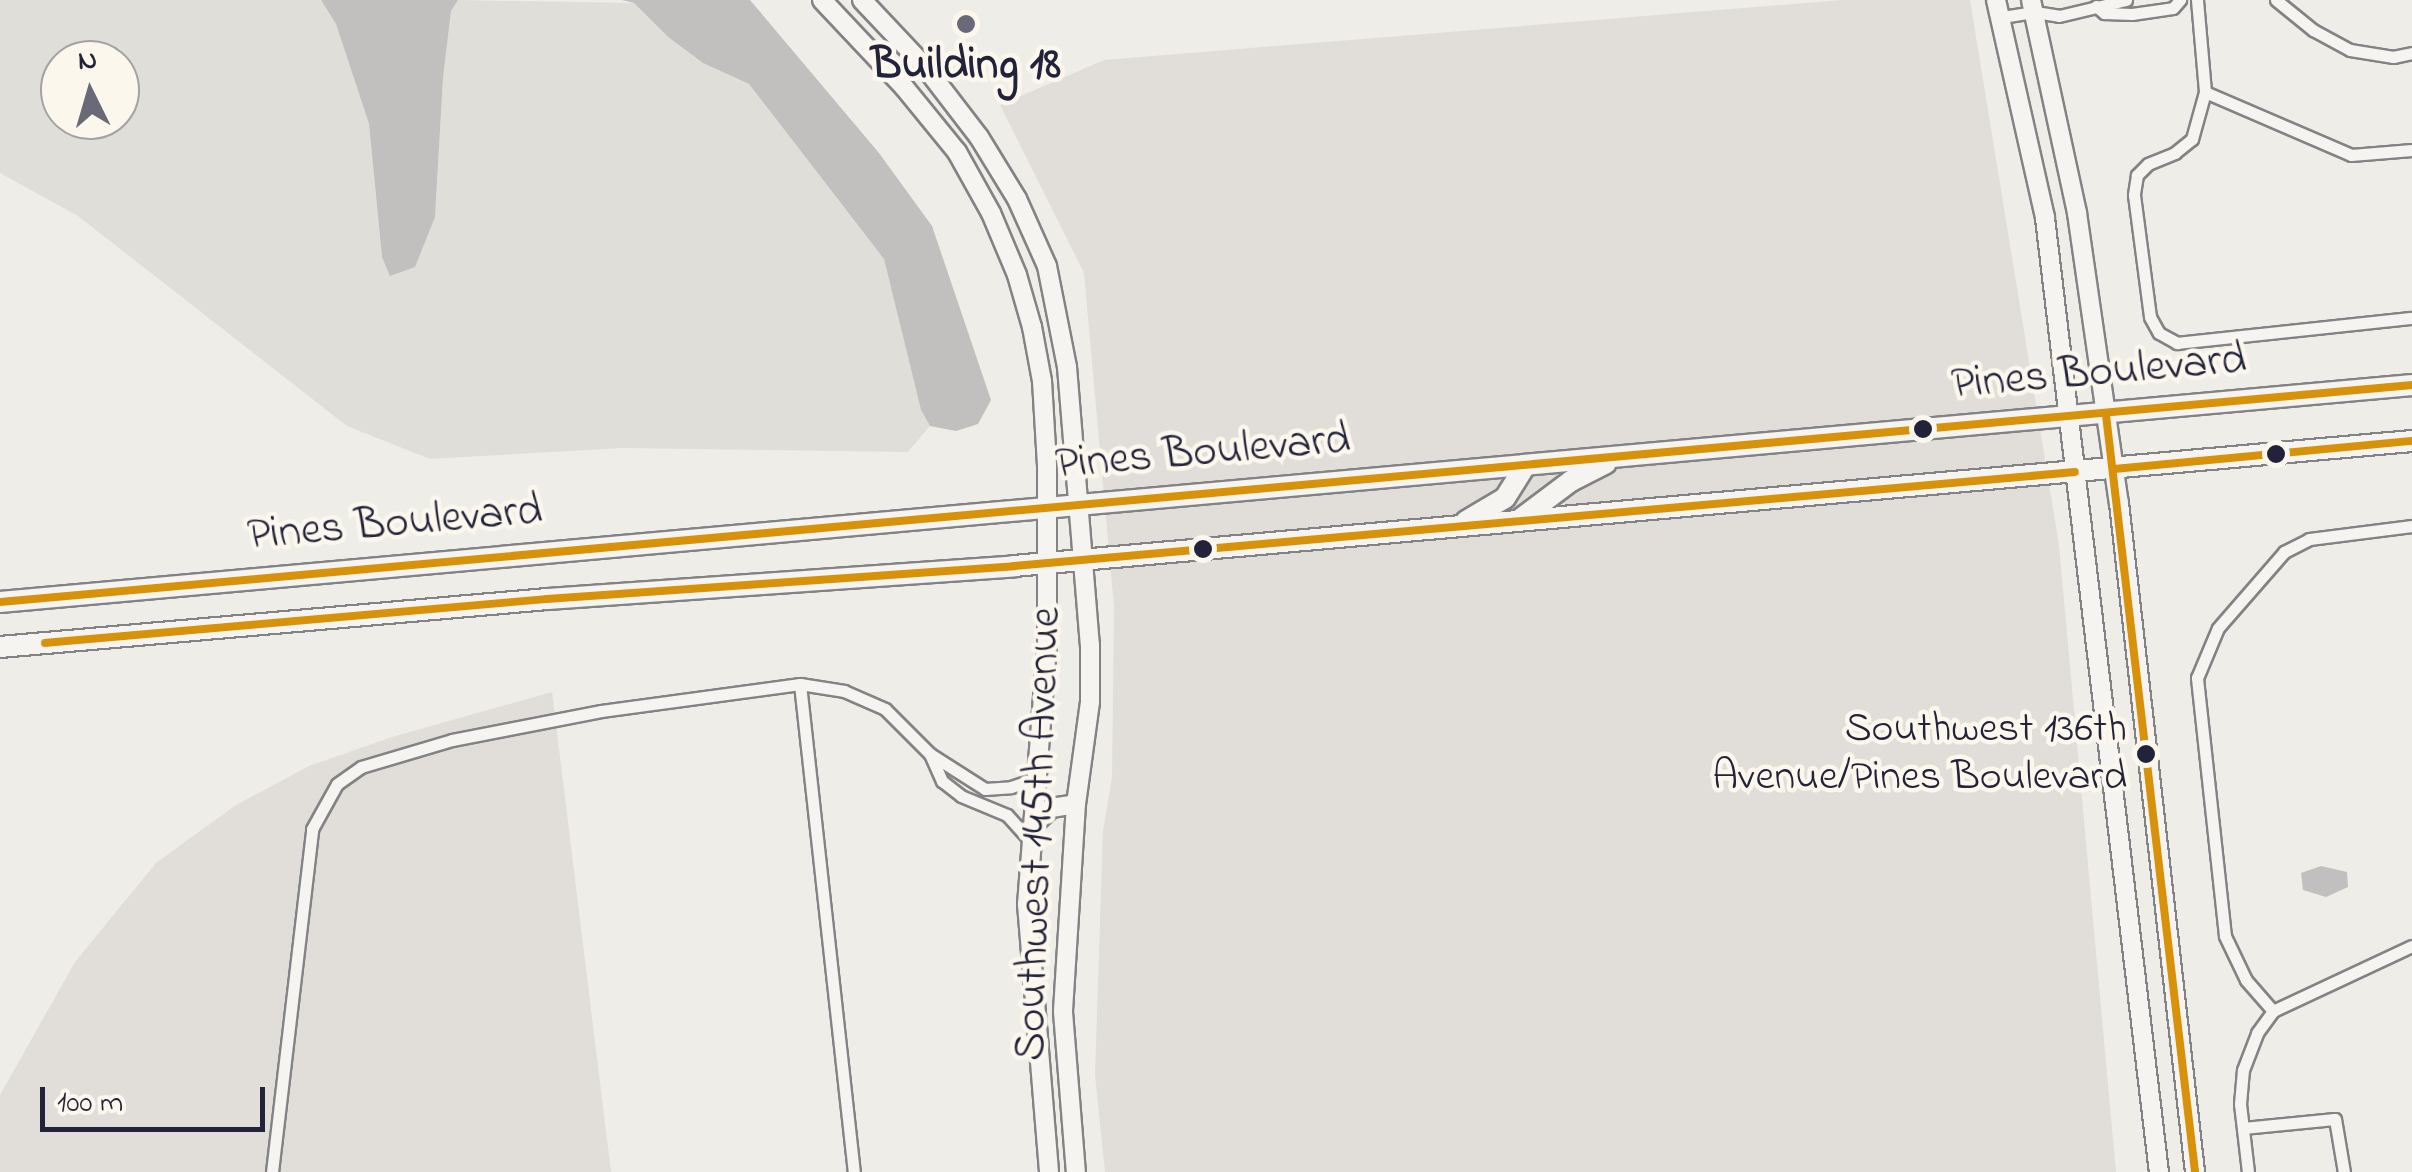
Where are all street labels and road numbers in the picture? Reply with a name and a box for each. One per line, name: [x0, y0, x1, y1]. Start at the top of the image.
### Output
street label: Pines Boulevard: [1949, 334, 2249, 414]
street label: Pines Boulevard: [1053, 414, 1353, 494]
street label: Pines Boulevard: [245, 485, 545, 565]
street label: Southwest 145th Avenue: [1005, 606, 1075, 1062]

